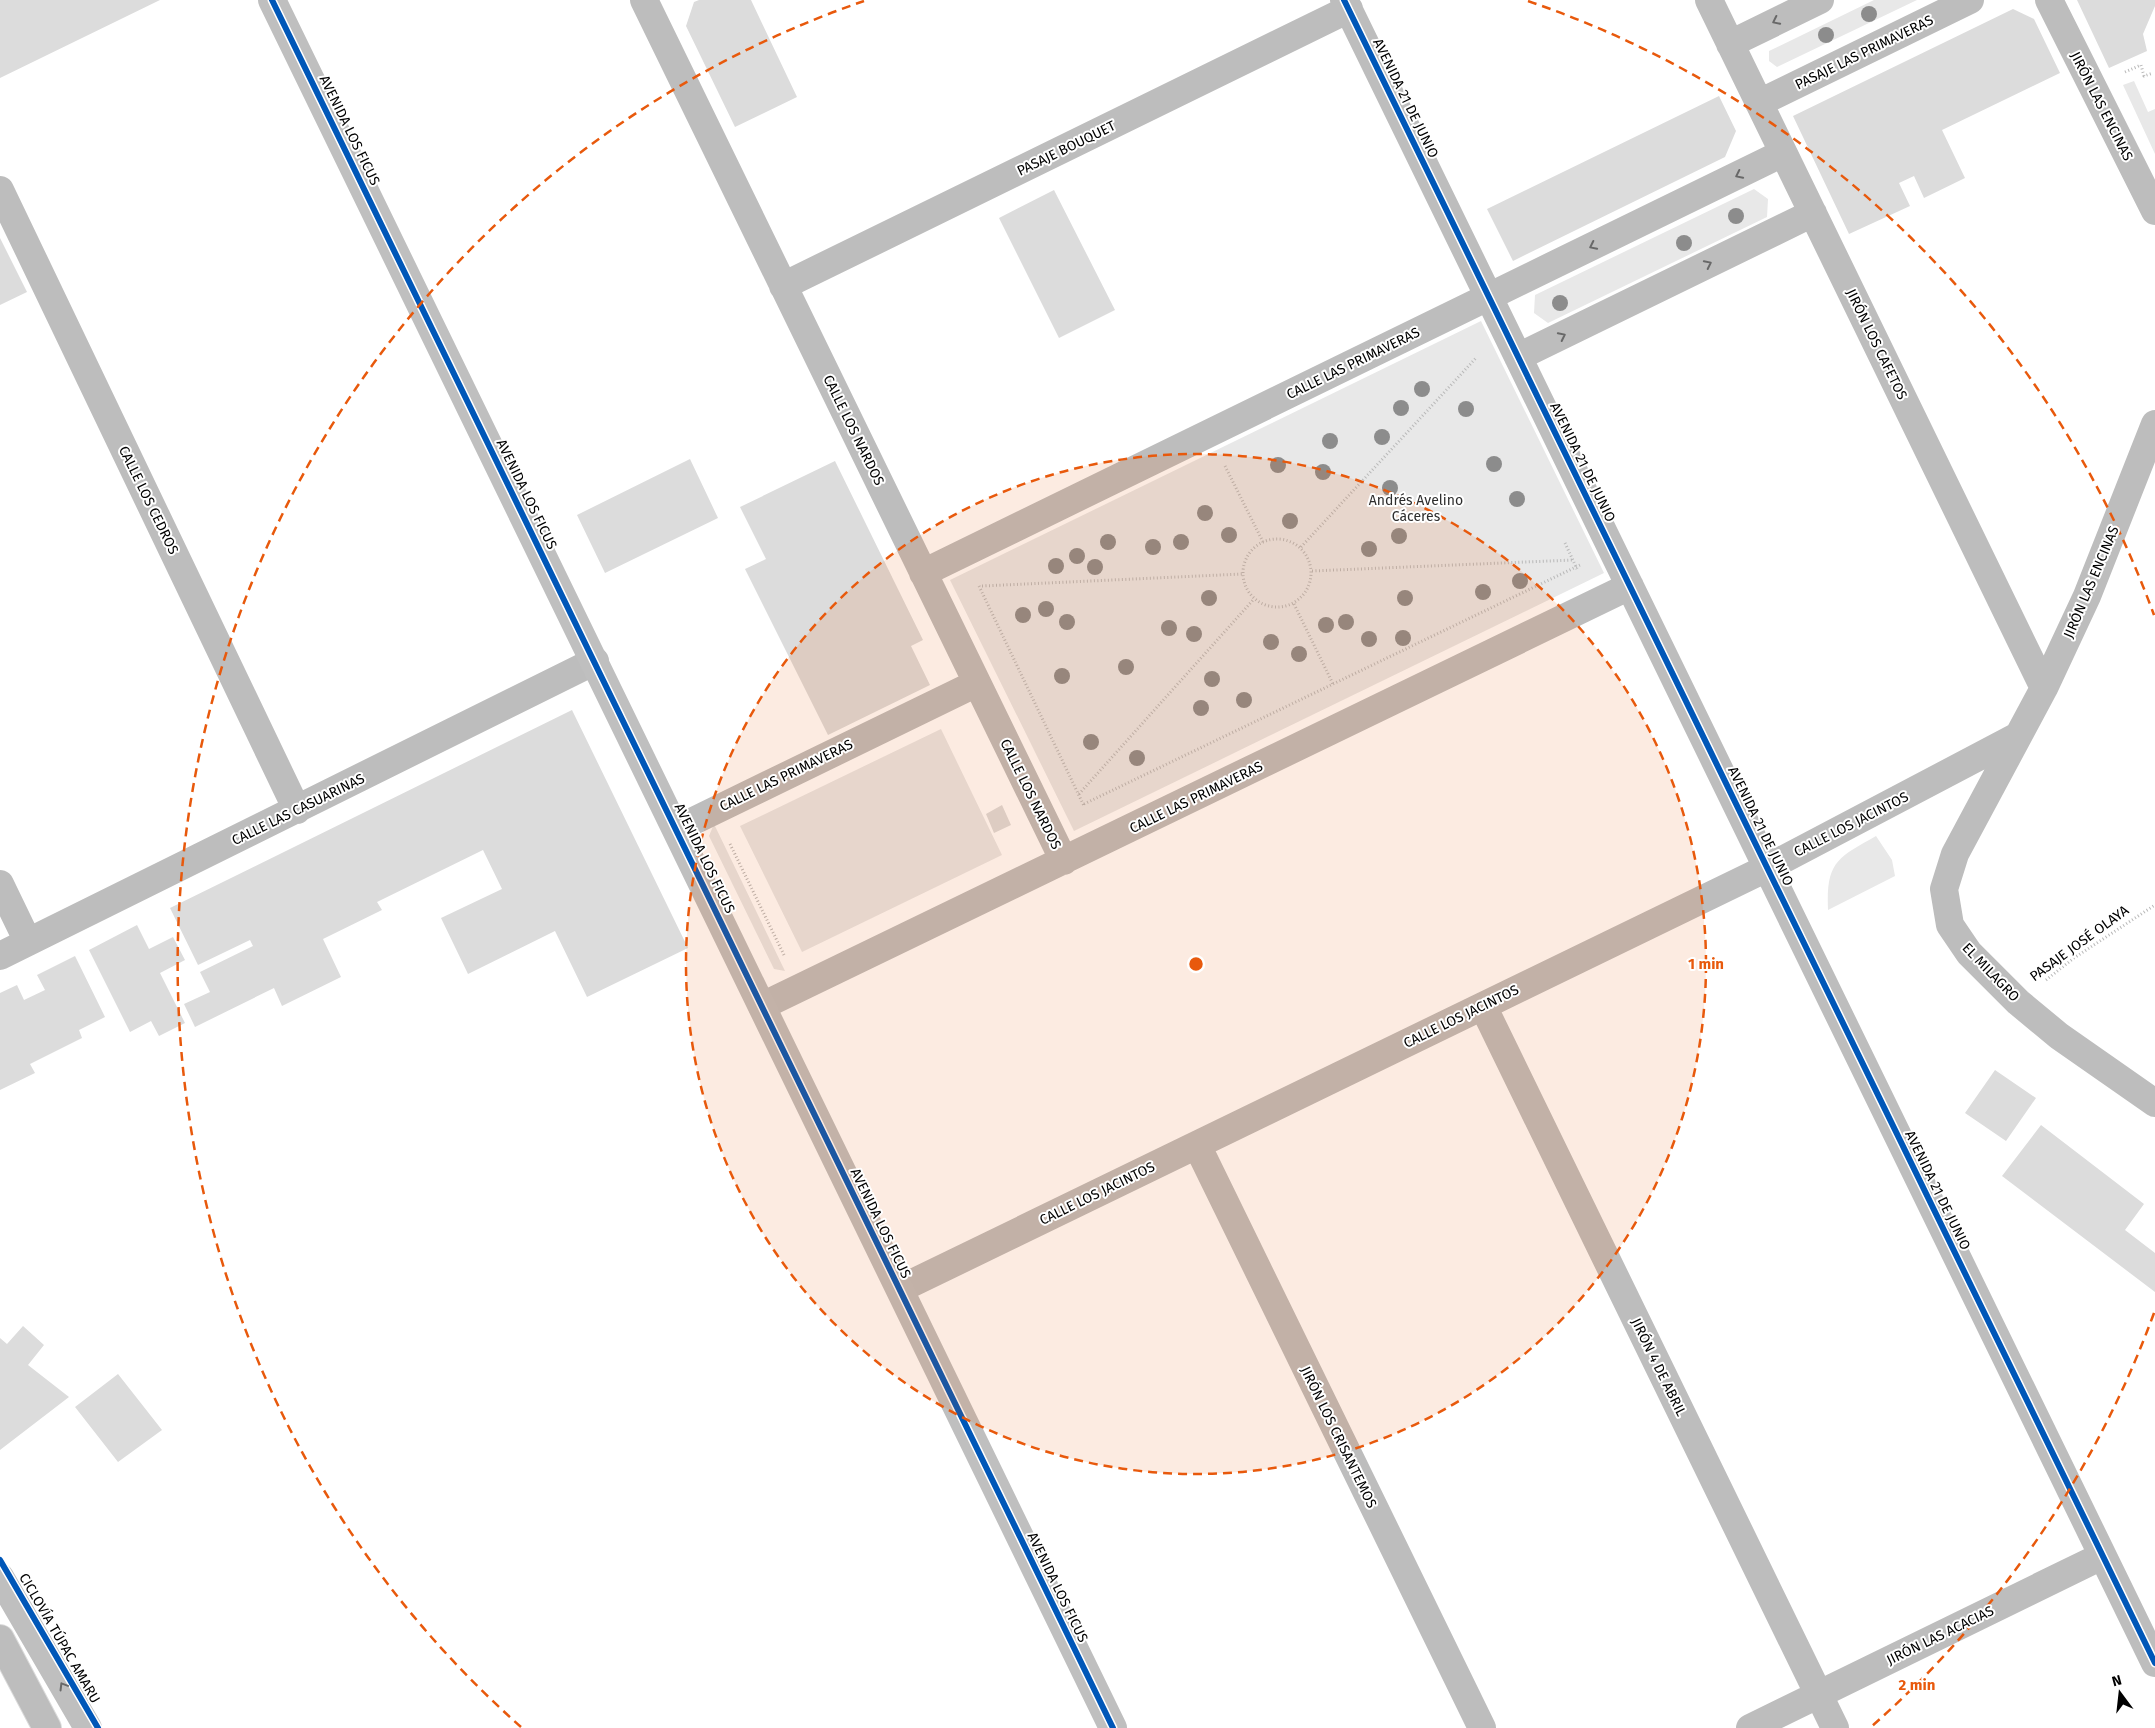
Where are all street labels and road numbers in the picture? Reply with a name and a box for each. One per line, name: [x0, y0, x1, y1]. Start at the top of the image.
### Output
street label: PASAJE LAS PRIMAVERAS: [1792, 11, 1936, 93]
street label: AVENIDA 21 DE JUNIO: [1369, 36, 1442, 161]
street label: JIRÓN LAS ENCINAS: [2067, 48, 2137, 164]
street label: AVENIDA LOS FICUS: [316, 72, 384, 188]
street label: PASAJE BOUQUET: [1014, 117, 1119, 180]
street label: JIRÓN LOS CAFETOS: [1842, 286, 1912, 403]
street label: CALLE LAS PRIMAVERAS: [1284, 324, 1423, 403]
street label: CALLE LOS NARDOS: [819, 372, 888, 489]
street label: AVENIDA 21 DE JUNIO: [1546, 400, 1619, 525]
street label: AVENIDA LOS FICUS: [493, 436, 561, 552]
street label: CALLE LOS CEDROS: [115, 443, 182, 557]
street label: JIRÓN LAS ENCINAS: [2059, 523, 2123, 641]
street label: CALLE LAS PRIMAVERAS: [717, 736, 856, 815]
street label: CALLE LOS NARDOS: [996, 736, 1065, 853]
street label: CALLE LAS PRIMAVERAS: [1127, 758, 1266, 837]
street label: AVENIDA 21 DE JUNIO: [1724, 764, 1797, 889]
street label: CALLE LAS CASUARINAS: [229, 770, 368, 849]
street label: CALLE LOS JACINTOS: [1791, 788, 1912, 861]
street label: AVENIDA LOS FICUS: [671, 800, 739, 916]
street label: PASAJE JOSÉ OLAYA: [2026, 901, 2132, 985]
street label: EL MILAGRO: [1959, 939, 2023, 1005]
street label: CALLE LOS JACINTOS: [1401, 981, 1522, 1052]
street label: AVENIDA 21 DE JUNIO: [1901, 1128, 1974, 1253]
street label: CALLE LOS JACINTOS: [1037, 1158, 1158, 1229]
street label: AVENIDA LOS FICUS: [847, 1165, 915, 1281]
street label: JIRÓN 4 DE ABRIL: [1627, 1315, 1691, 1419]
street label: JIRÓN LOS CRISANTEMOS: [1297, 1363, 1381, 1511]
street label: AVENIDA LOS FICUS: [1024, 1529, 1092, 1645]
street label: CICLOVÍA TÚPAC AMARU: [15, 1570, 105, 1706]
street label: JIRÓN LAS ACACIAS: [1883, 1601, 1997, 1669]

